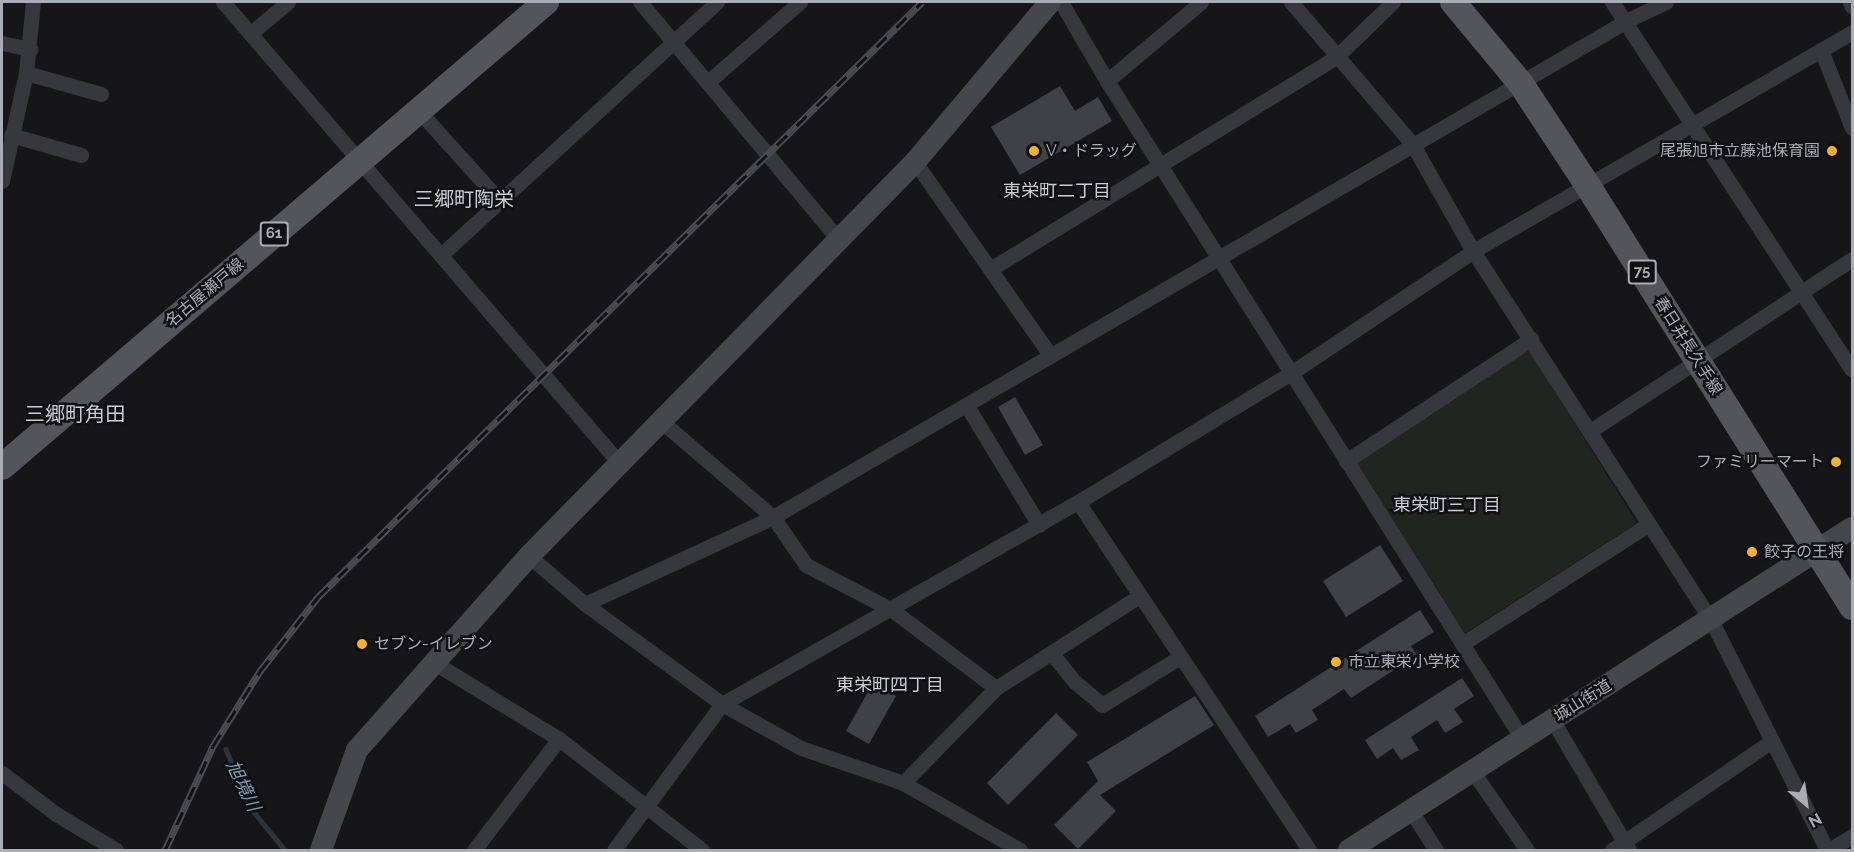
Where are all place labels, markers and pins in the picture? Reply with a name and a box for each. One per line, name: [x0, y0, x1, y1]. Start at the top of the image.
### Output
place label: V・ドラッグ: [1046, 141, 1137, 161]
place label: 尾張旭市立藤池保育園: [1660, 141, 1820, 161]
marker: V・ドラッグ: [1027, 144, 1041, 158]
marker: 尾張旭市立藤池保育園: [1825, 144, 1839, 158]
place label: ファミリーマート: [1696, 452, 1824, 472]
marker: ファミリーマート: [1829, 455, 1843, 469]
place label: 餃子の王将: [1764, 542, 1844, 562]
marker: 餃子の王将: [1745, 545, 1759, 559]
place label: セブン-イレブン: [374, 634, 493, 654]
marker: セブン-イレブン: [355, 637, 369, 651]
place label: 市立東栄小学校: [1348, 652, 1460, 672]
marker: 市立東栄小学校: [1329, 655, 1343, 669]

